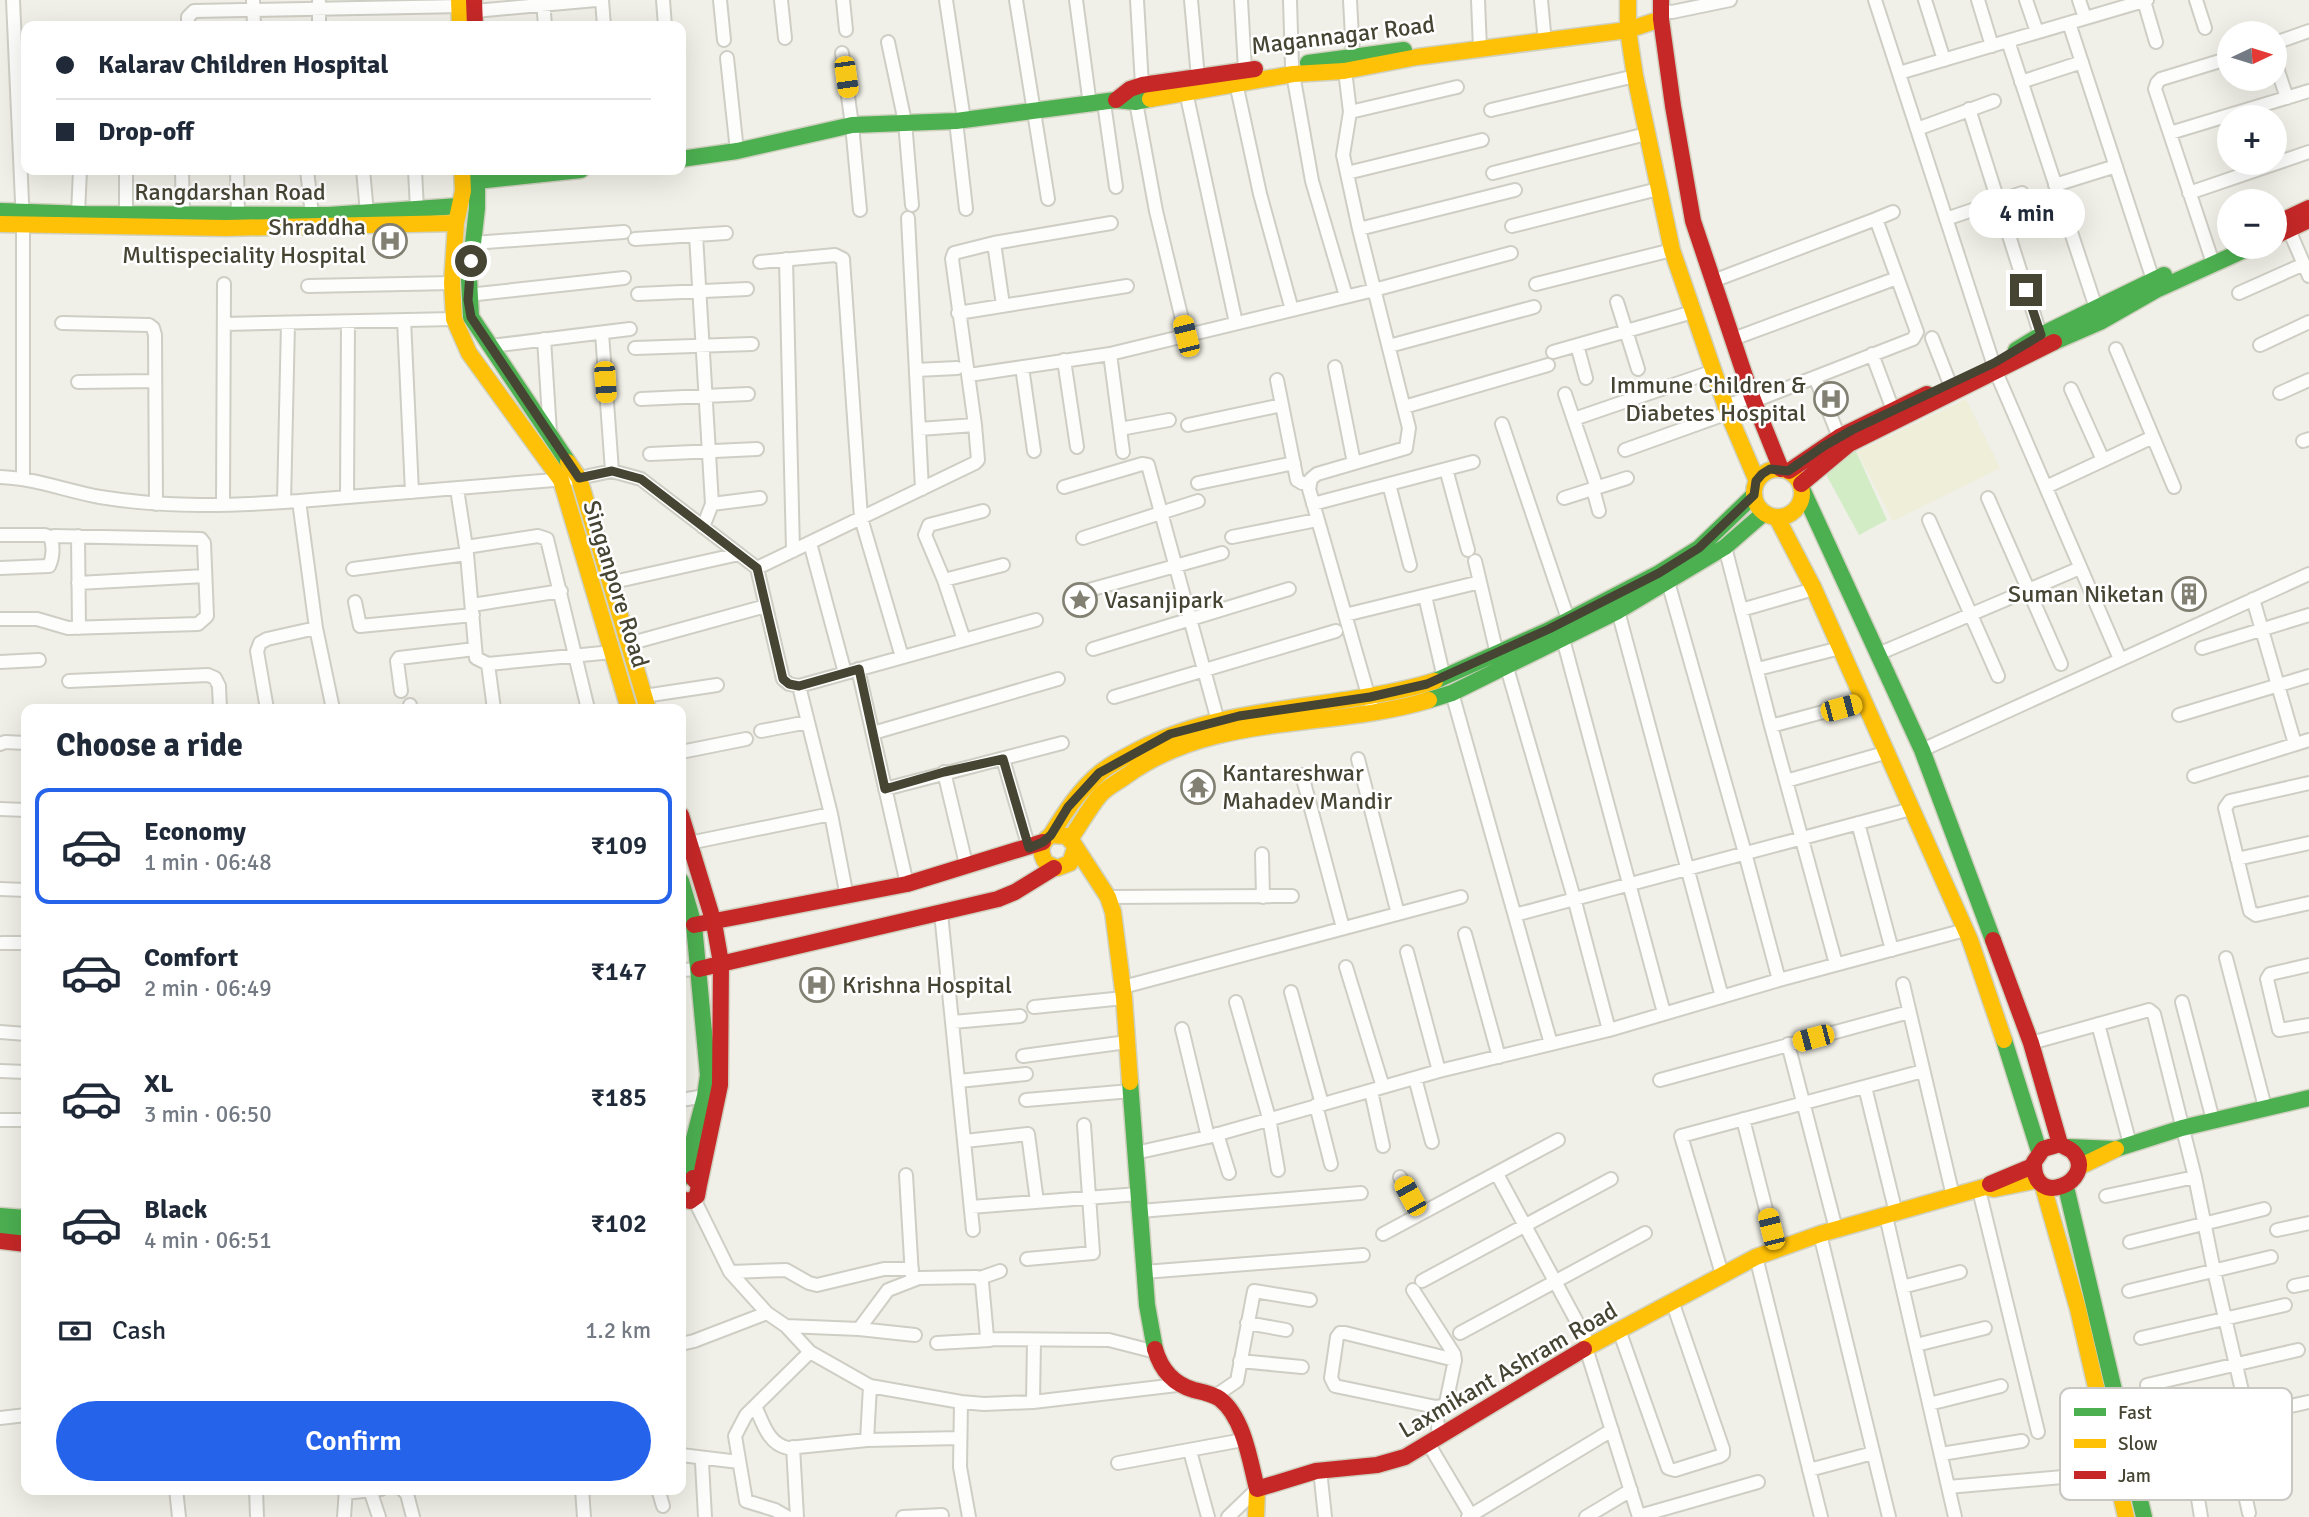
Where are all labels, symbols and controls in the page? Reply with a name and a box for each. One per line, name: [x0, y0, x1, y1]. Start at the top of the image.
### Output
street label: Magannagar Road: [1249, 9, 1437, 61]
north arrow: [2217, 21, 2287, 91]
map controls: [2217, 21, 2287, 259]
text: Kalarav Children Hospital: [98, 49, 389, 81]
car: [833, 55, 860, 99]
button: +: [2217, 105, 2287, 175]
text: Drop-off: [98, 116, 194, 148]
street label: Rangdarshan Road: [134, 177, 326, 207]
callout: 4 min: [1968, 188, 2084, 238]
button: −: [2217, 189, 2287, 259]
text: 4 min: [1999, 199, 2055, 228]
place label: Shraddha Multispeciality Hospital: [122, 212, 366, 270]
hospital icon: Shraddha Multispeciality Hospital: [371, 222, 409, 260]
route start: [455, 245, 487, 277]
route end: [2010, 274, 2042, 306]
car: [1171, 313, 1202, 359]
car: [594, 360, 617, 404]
place label: Immune Children & Diabetes Hospital: [1610, 370, 1806, 428]
hospital icon: Immune Children & Diabetes Hospital: [1812, 380, 1850, 418]
street label: Singanpore Road: [576, 497, 656, 671]
building icon: Suman Niketan: [2170, 575, 2208, 613]
place label: Suman Niketan: [2008, 579, 2164, 609]
place icon: Vasanjipark: [1061, 581, 1099, 619]
place label: Vasanjipark: [1104, 585, 1224, 615]
car: [1818, 692, 1865, 724]
text: Choose a ride: [56, 726, 243, 765]
place label: Kantareshwar Mahadev Mandir: [1222, 758, 1392, 816]
temple icon: Kantareshwar Mahadev Mandir: [1179, 768, 1217, 806]
icon: car: [60, 815, 123, 878]
text: Economy: [144, 816, 246, 848]
text: ₹109: [591, 830, 647, 862]
text: 1 min · 06:48: [144, 848, 272, 877]
icon: car: [60, 941, 123, 1004]
text: Comfort: [144, 942, 238, 974]
text: ₹147: [591, 956, 647, 988]
hospital icon: Krishna Hospital: [798, 966, 836, 1004]
place label: Krishna Hospital: [842, 970, 1012, 1000]
text: 2 min · 06:49: [144, 974, 272, 1003]
car: [1790, 1022, 1837, 1054]
icon: car: [60, 1067, 123, 1130]
text: XL: [144, 1068, 174, 1100]
text: ₹185: [591, 1082, 647, 1114]
text: 3 min · 06:50: [144, 1100, 272, 1129]
car: [1391, 1173, 1430, 1219]
icon: car: [60, 1193, 123, 1256]
text: Black: [144, 1194, 207, 1226]
car: [1756, 1206, 1787, 1252]
text: ₹102: [591, 1208, 647, 1240]
text: 4 min · 06:51: [144, 1226, 272, 1255]
street label: Laxmikant Ashram Road: [1394, 1295, 1622, 1445]
icon: cash: [56, 1312, 94, 1350]
text: Cash: [112, 1315, 166, 1347]
text: 1.2 km: [585, 1316, 651, 1345]
legend: [2060, 1388, 2292, 1500]
button: Confirm: [56, 1401, 651, 1481]
text: Fast: [2118, 1401, 2152, 1425]
text: Slow: [2118, 1432, 2158, 1456]
text: Jam: [2118, 1464, 2151, 1488]

